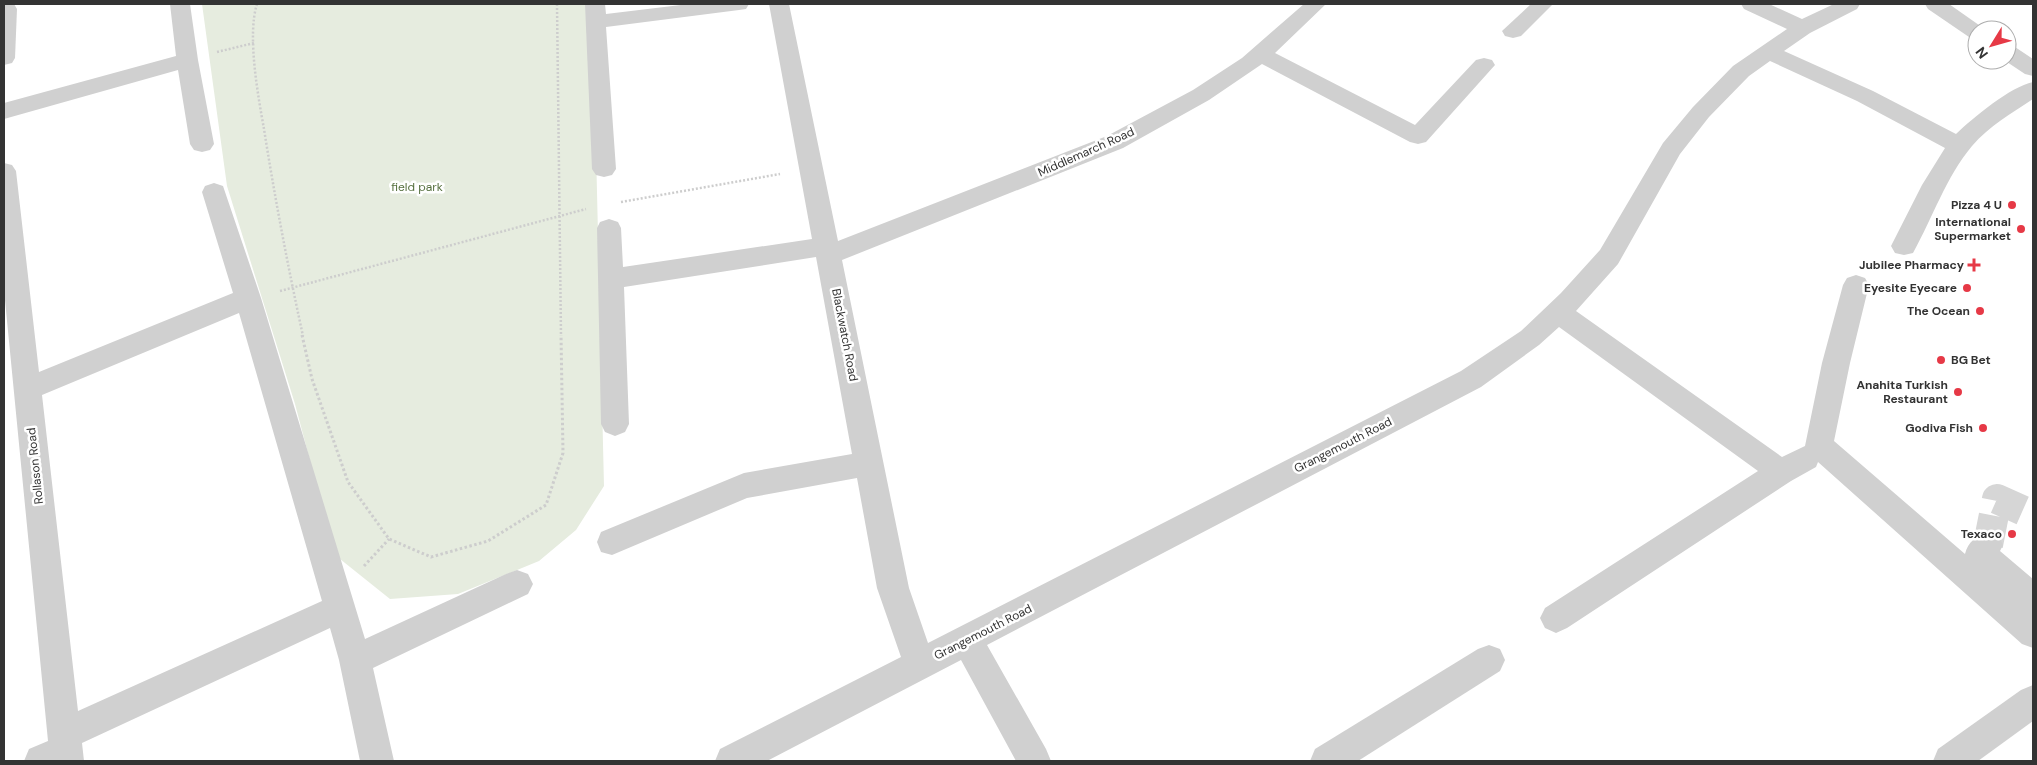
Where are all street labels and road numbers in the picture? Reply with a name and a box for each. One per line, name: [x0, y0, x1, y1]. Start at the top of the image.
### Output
street label: Middlemarch Road: [1035, 124, 1137, 180]
street label: Blackwatch Road: [828, 287, 862, 383]
street label: Grangemouth Road: [1291, 413, 1395, 477]
street label: Rollason Road: [23, 427, 47, 505]
street label: Grangemouth Road: [931, 600, 1035, 664]

